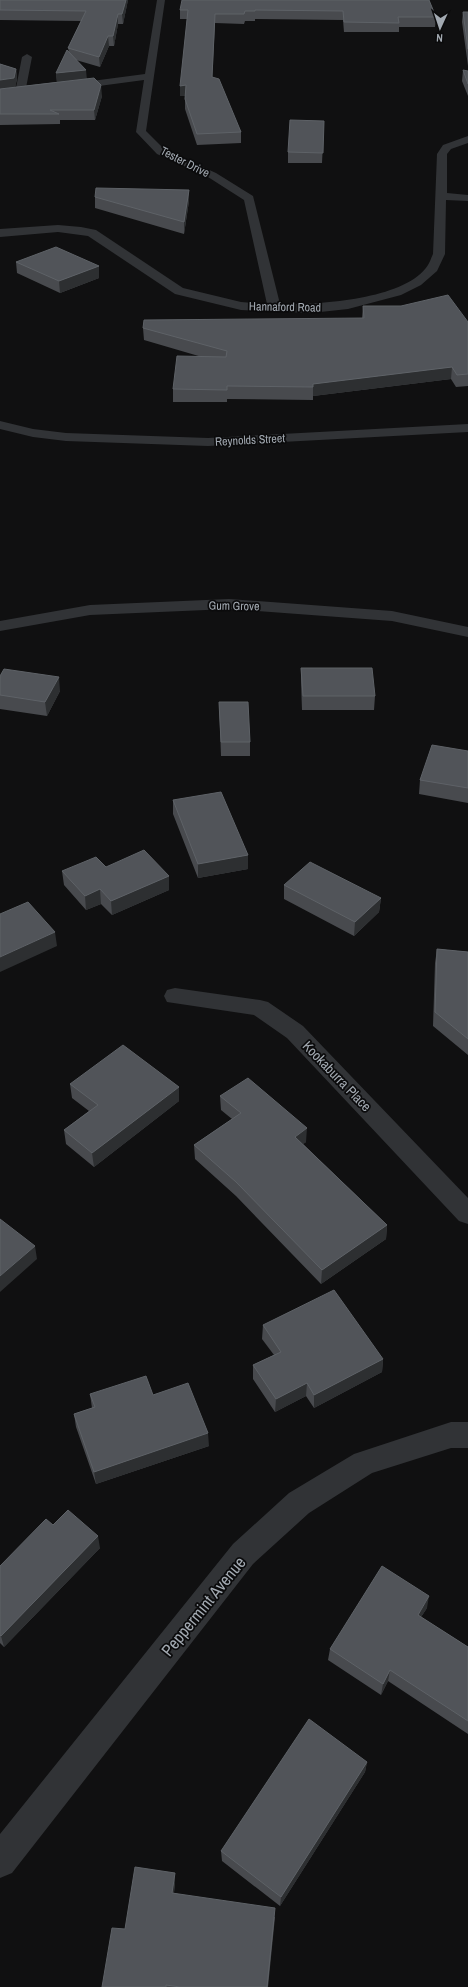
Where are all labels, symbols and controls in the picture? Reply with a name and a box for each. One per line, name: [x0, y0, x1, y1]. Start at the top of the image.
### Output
north arrow: [420, 8, 460, 48]
text: N: [436, 31, 443, 45]
street label: Tester Drive: [158, 143, 212, 181]
street label: Hannaford Road: [249, 298, 321, 316]
street label: Reynolds Street: [215, 430, 286, 450]
street label: Gum Grove: [208, 598, 260, 614]
street label: Kookaburra Place: [299, 1037, 375, 1115]
street label: Peppermint Avenue: [156, 1551, 251, 1661]

